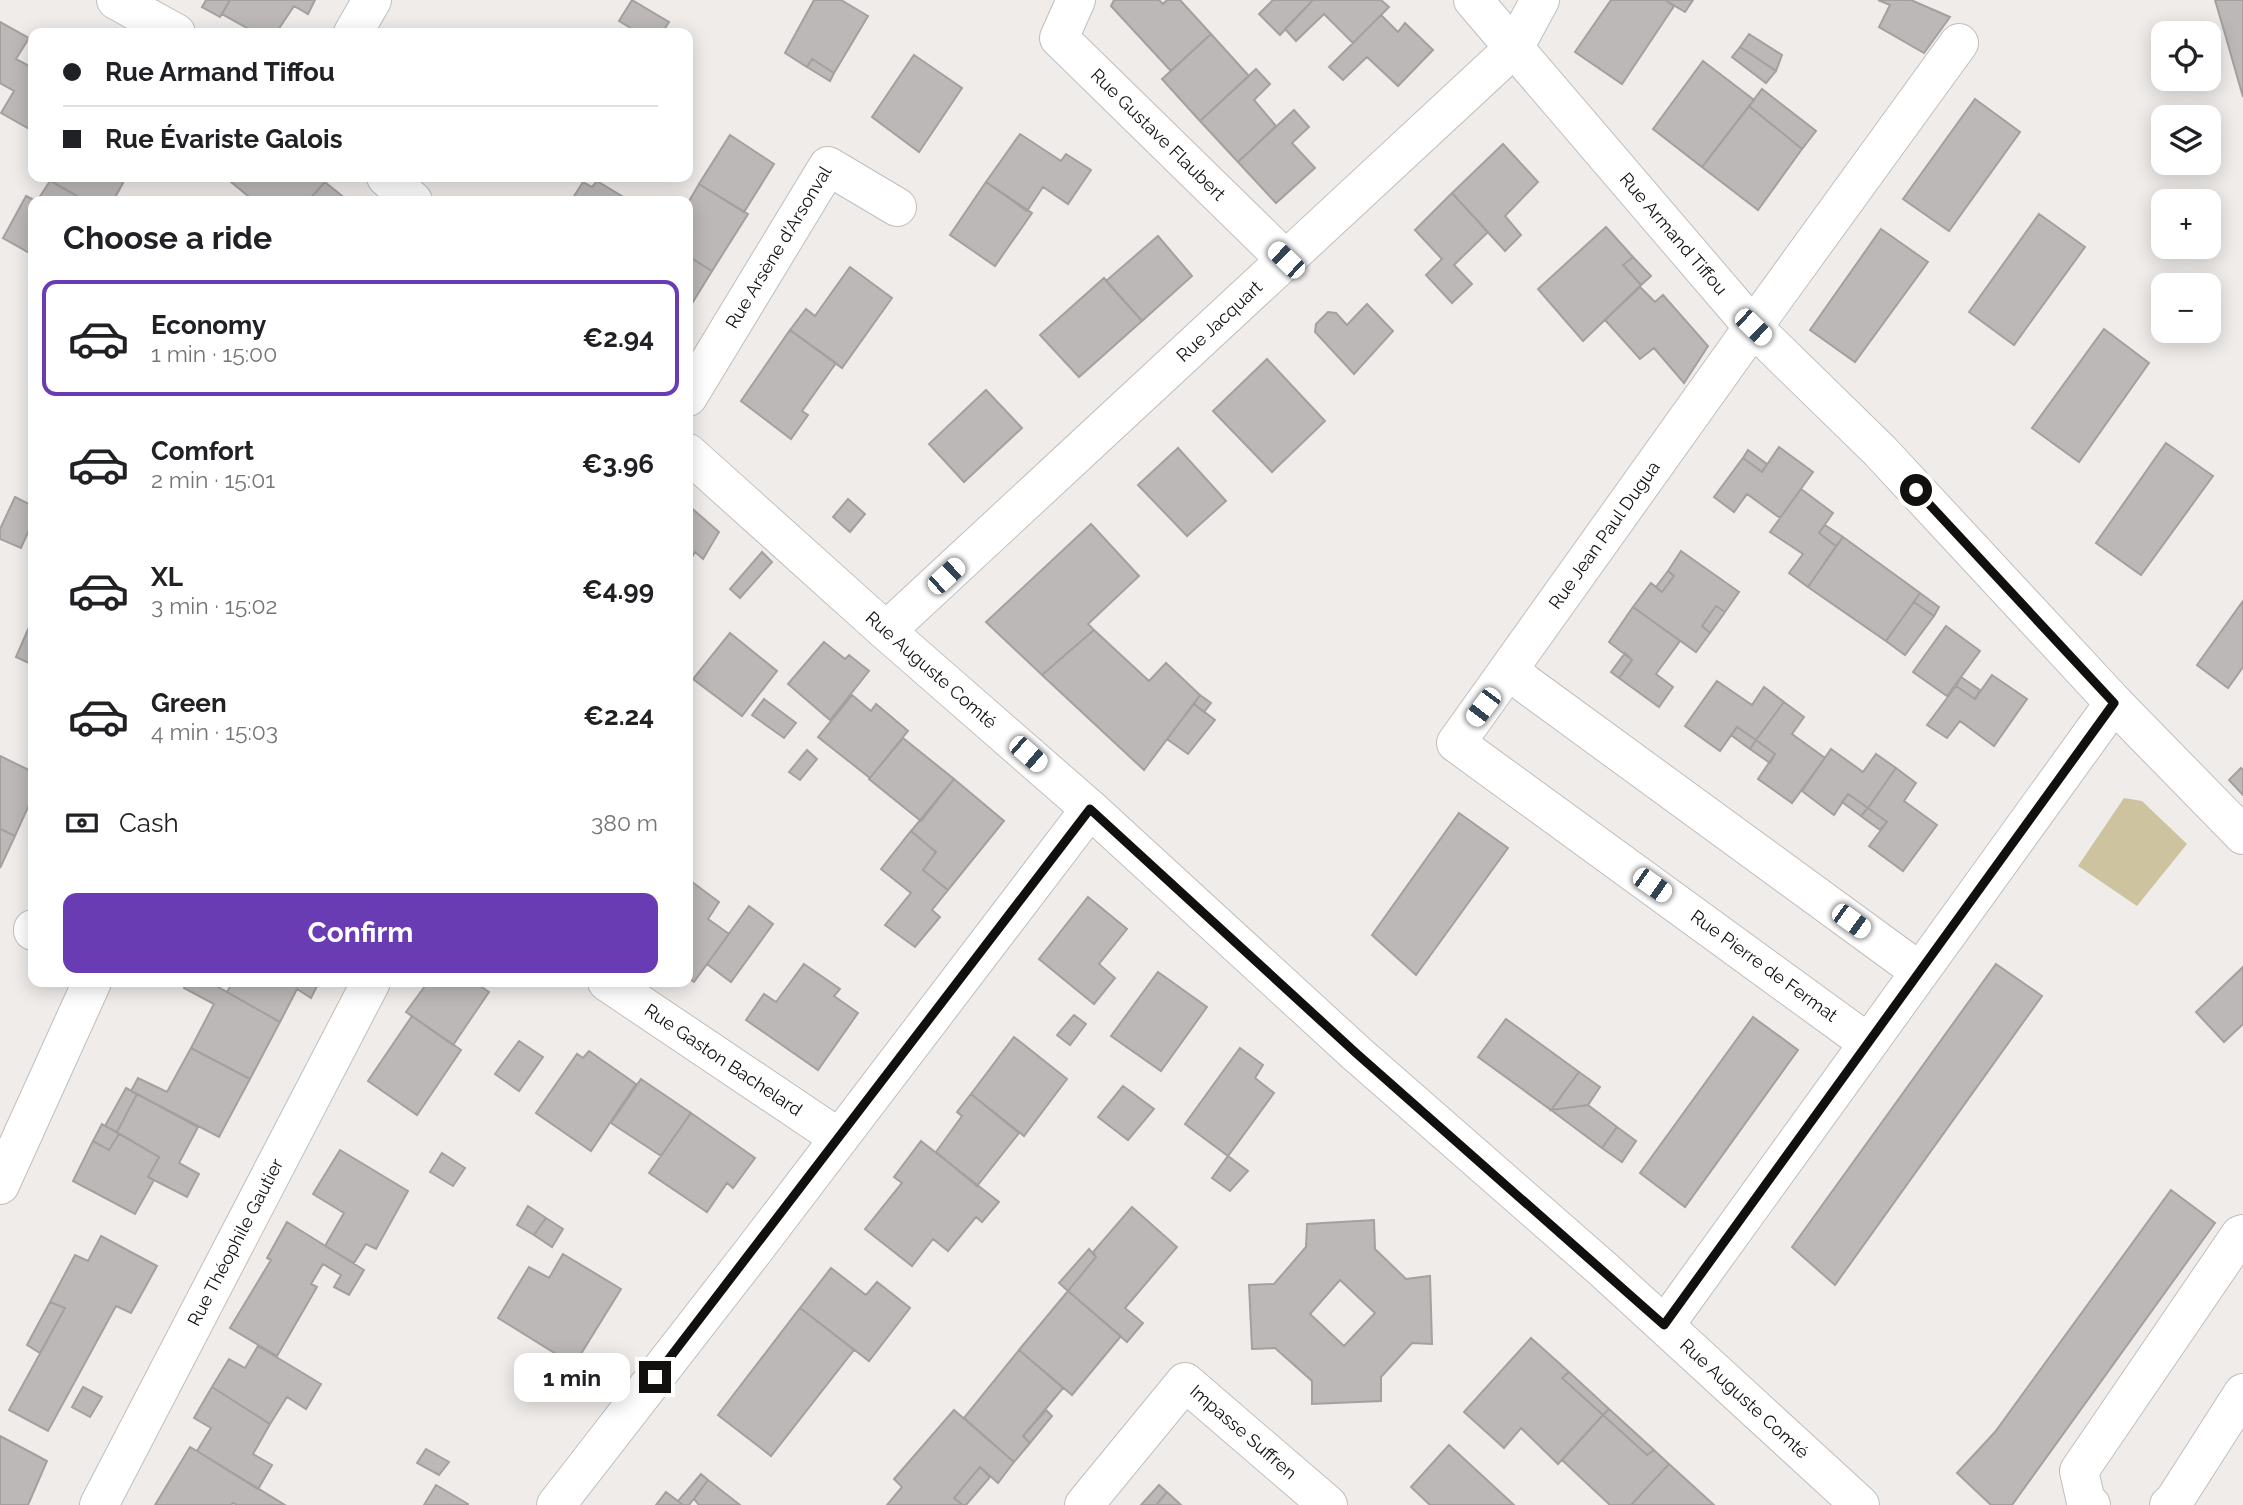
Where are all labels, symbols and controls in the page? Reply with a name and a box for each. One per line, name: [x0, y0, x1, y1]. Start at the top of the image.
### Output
map controls: [2151, 21, 2221, 343]
button: locate: [2151, 21, 2221, 91]
text: Rue Armand Tiffou: [105, 57, 335, 87]
street label: Rue Gustave Flaubert: [1087, 64, 1230, 205]
button: layers: [2151, 105, 2221, 175]
text: Rue Évariste Galois: [105, 124, 343, 154]
street label: Rue Arsène d'Arsonval: [721, 162, 836, 332]
street label: Rue Armand Tiffou: [1616, 168, 1732, 299]
button: +: [2151, 189, 2221, 259]
text: Choose a ride: [63, 219, 272, 256]
car: [1264, 238, 1309, 282]
button: −: [2151, 273, 2221, 343]
street label: Rue Jacquart: [1172, 276, 1266, 366]
car: [1731, 305, 1776, 349]
icon: car: [67, 307, 130, 370]
text: Economy: [151, 310, 266, 340]
text: €2.94: [583, 323, 654, 353]
text: 1 min · 15:00: [151, 340, 277, 367]
icon: car: [67, 433, 130, 496]
text: Comfort: [151, 436, 254, 466]
text: €3.96: [582, 449, 654, 479]
street label: Rue Jean Paul Dugua: [1544, 457, 1664, 613]
text: 2 min · 15:01: [151, 466, 275, 493]
route start: [1900, 474, 1932, 506]
car: [924, 554, 969, 598]
icon: car: [67, 559, 130, 622]
text: XL: [151, 562, 183, 592]
text: €4.99: [582, 575, 654, 605]
text: 3 min · 15:02: [151, 592, 278, 619]
street label: Rue Auguste Comté: [862, 607, 1002, 733]
car: [1462, 684, 1505, 730]
icon: car: [67, 685, 130, 748]
text: Green: [151, 688, 227, 718]
text: €2.24: [583, 701, 654, 731]
text: 4 min · 15:03: [151, 718, 278, 745]
car: [1006, 732, 1051, 776]
icon: cash: [63, 804, 101, 842]
text: Cash: [119, 808, 179, 838]
text: 380 m: [591, 809, 658, 836]
car: [1629, 864, 1676, 906]
button: Confirm: [63, 893, 658, 973]
car: [1828, 900, 1875, 942]
street label: Rue Pierre de Fermat: [1687, 905, 1842, 1026]
street label: Rue Gaston Bachelard: [641, 999, 806, 1120]
street label: Rue Théophile Gautier: [183, 1154, 288, 1329]
street label: Rue Auguste Comté: [1676, 1334, 1814, 1463]
callout: 1 min: [515, 1352, 630, 1402]
route end: [639, 1361, 671, 1393]
text: 1 min: [543, 1364, 601, 1391]
street label: Impasse Suffren: [1186, 1380, 1301, 1483]

